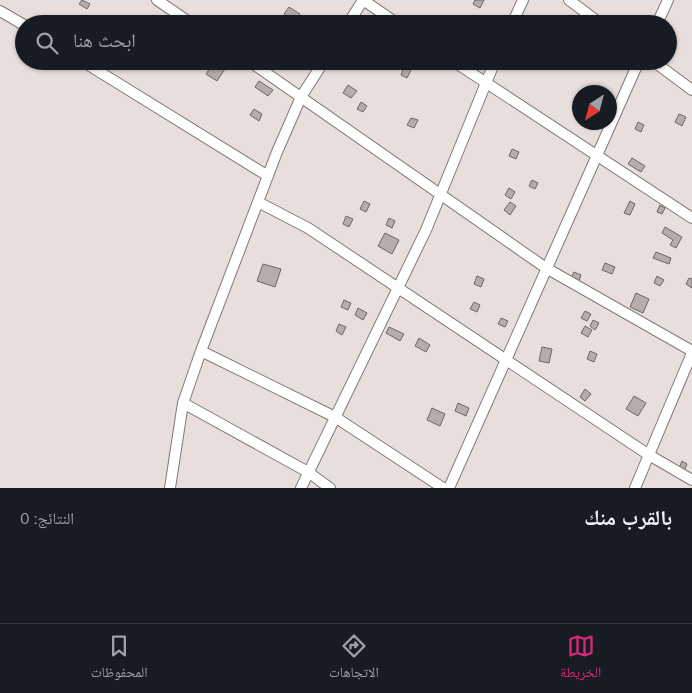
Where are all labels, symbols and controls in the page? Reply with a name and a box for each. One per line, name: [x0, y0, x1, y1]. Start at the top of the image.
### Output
search box: [15, 15, 677, 70]
text: ابحث هنا: [73, 28, 136, 52]
icon: search: [33, 29, 61, 57]
north arrow: [572, 85, 617, 130]
text: بالقرب منك: [584, 504, 672, 530]
text: النتائج: 0: [20, 508, 74, 528]
tab: المحفوظات: [91, 632, 148, 686]
tab: الاتجاهات: [329, 632, 379, 686]
tab: الخريطة: [560, 632, 601, 686]

